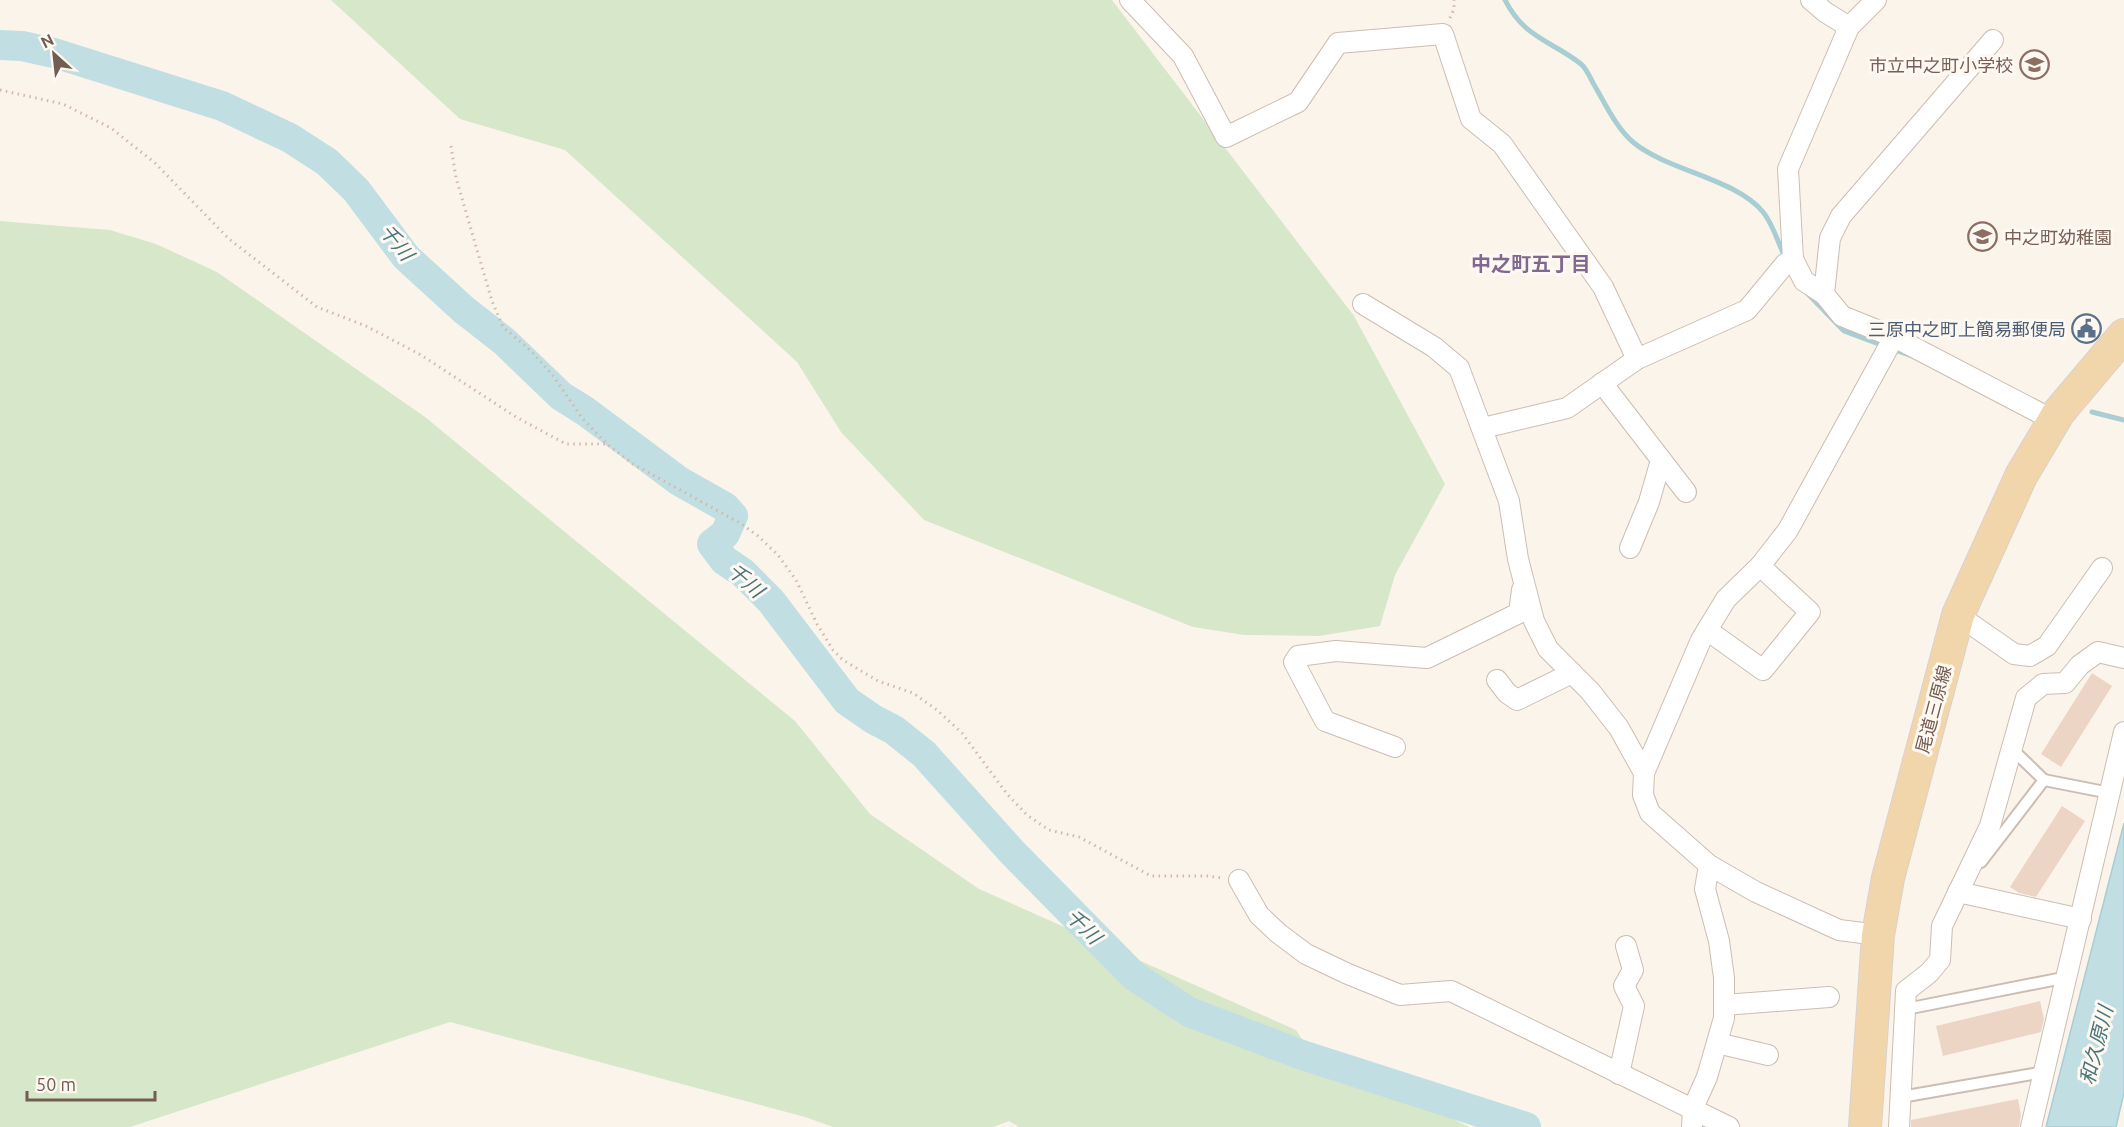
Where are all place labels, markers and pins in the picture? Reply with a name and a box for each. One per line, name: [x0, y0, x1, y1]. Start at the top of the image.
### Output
school or university icon: 市立中之町小学校: [2018, 49, 2050, 81]
place label: 市立中之町小学校: [1869, 55, 2013, 75]
school or university icon: 中之町幼稚園: [1967, 221, 1999, 253]
place label: 中之町幼稚園: [2004, 227, 2112, 247]
public building icon: 三原中之町上簡易郵便局: [2071, 313, 2103, 345]
place label: 三原中之町上簡易郵便局: [1868, 319, 2066, 339]

